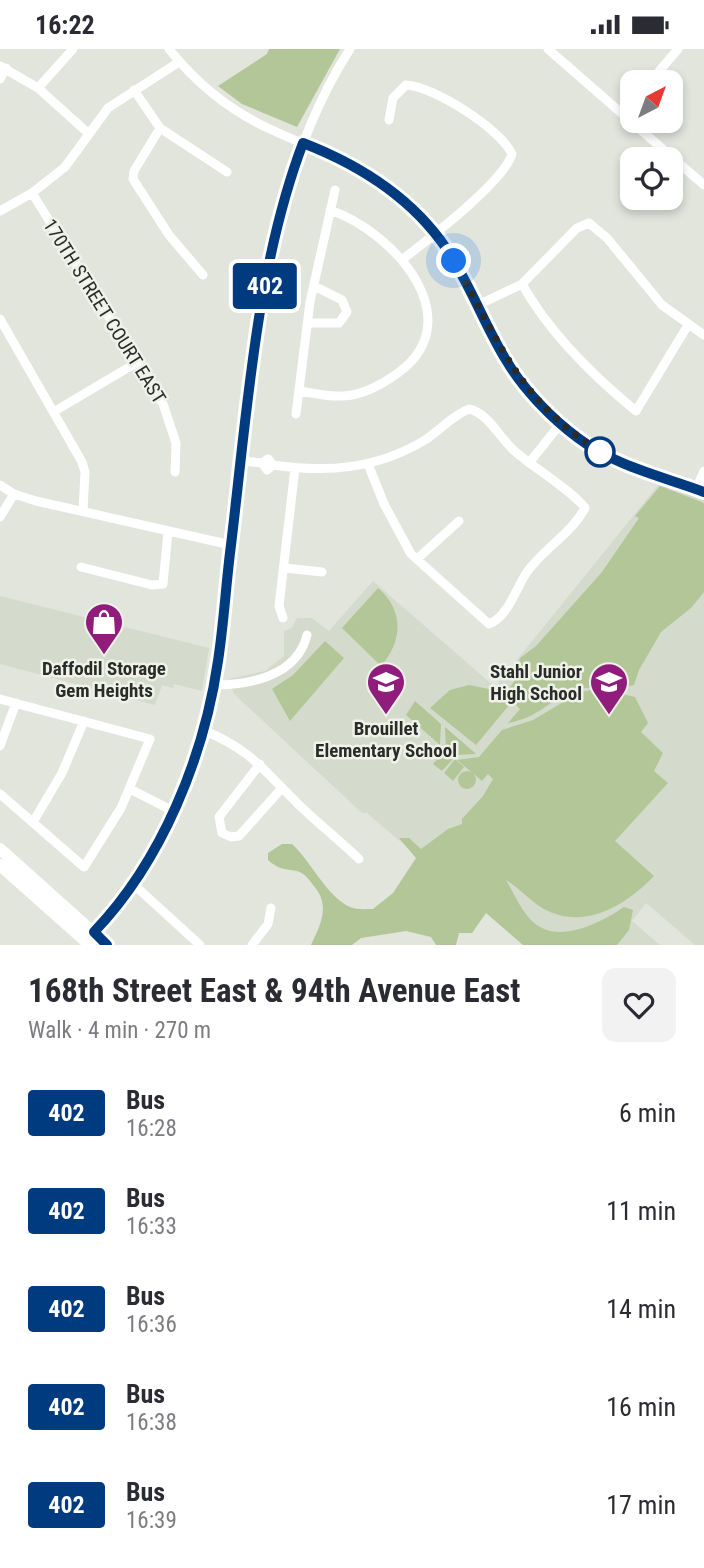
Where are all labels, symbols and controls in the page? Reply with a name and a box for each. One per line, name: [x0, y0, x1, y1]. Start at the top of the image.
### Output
text: 16:22: [35, 10, 95, 40]
north arrow: [620, 70, 682, 133]
map controls: [620, 70, 683, 210]
button: locate: [620, 147, 683, 210]
street label: 170TH STREET COURT EAST: [38, 215, 171, 408]
your location: [436, 243, 471, 278]
line badge: 402: [225, 263, 305, 309]
text: 402: [247, 272, 283, 300]
unlabelled marker: [585, 437, 615, 467]
shop icon: Daffodil Storage Gem Heights: [83, 601, 125, 656]
place label: Daffodil Storage Gem Heights: [42, 657, 166, 702]
place label: Stahl Junior High School: [490, 660, 582, 705]
school or university icon: Brouillet Elementary School: [365, 661, 407, 716]
school or university icon: Stahl Junior High School: [588, 661, 630, 716]
place label: Brouillet Elementary School: [315, 717, 457, 762]
button: heart: [602, 968, 676, 1042]
text: 168th Street East & 94th Avenue East: [28, 971, 520, 1010]
text: Walk · 4 min · 270 m: [28, 1017, 211, 1044]
text: Bus: [126, 1085, 165, 1115]
text: 6 min: [619, 1098, 676, 1128]
text: 402: [48, 1099, 85, 1127]
text: 16:28: [126, 1115, 177, 1142]
text: Bus: [126, 1183, 165, 1213]
text: 11 min: [606, 1196, 676, 1226]
text: 402: [48, 1197, 85, 1225]
text: 16:33: [126, 1213, 177, 1240]
text: Bus: [126, 1281, 165, 1311]
text: 14 min: [606, 1294, 676, 1324]
text: 402: [48, 1295, 85, 1323]
text: 16:36: [126, 1311, 177, 1338]
text: Bus: [126, 1379, 165, 1409]
text: 16 min: [606, 1392, 676, 1422]
text: 402: [48, 1393, 85, 1421]
text: 16:38: [126, 1409, 177, 1436]
text: Bus: [126, 1477, 165, 1507]
text: 17 min: [606, 1490, 676, 1520]
text: 402: [48, 1491, 85, 1519]
text: 16:39: [126, 1507, 177, 1534]

